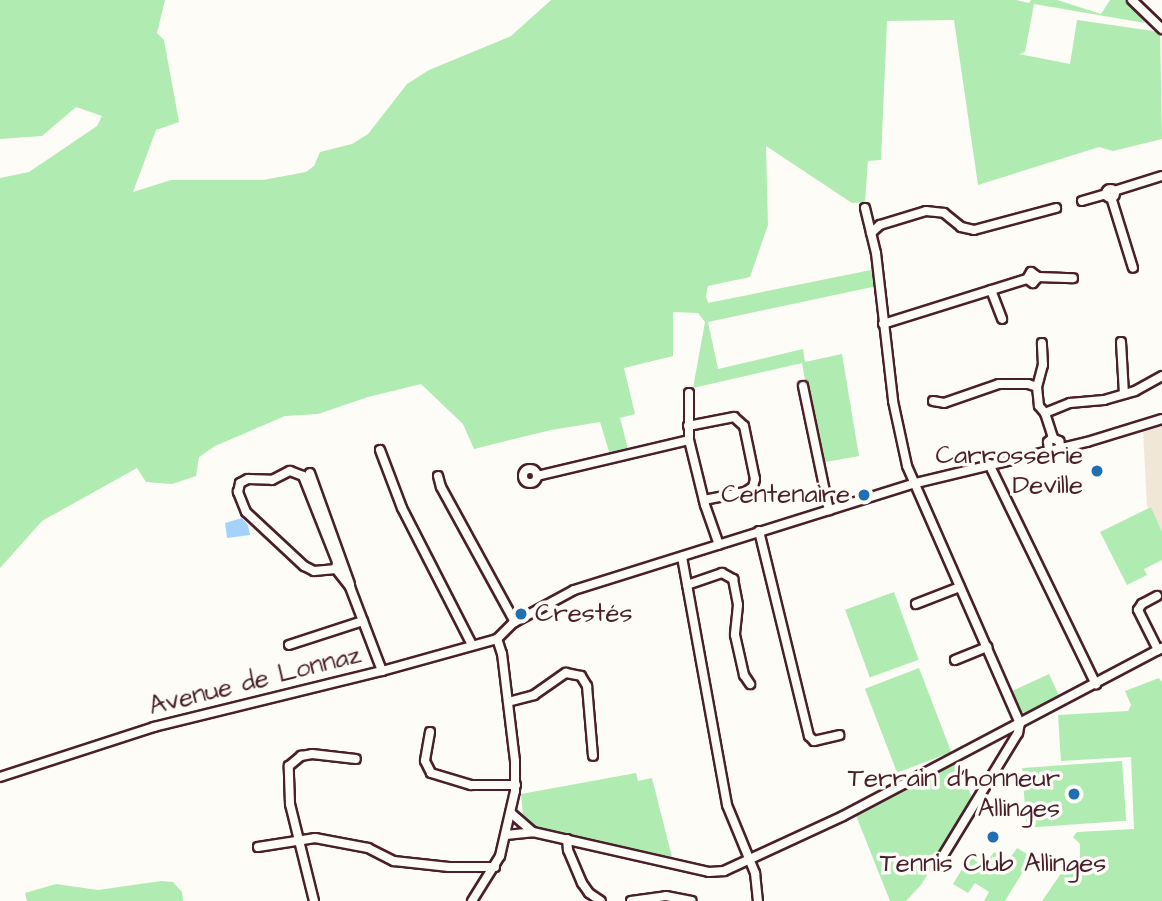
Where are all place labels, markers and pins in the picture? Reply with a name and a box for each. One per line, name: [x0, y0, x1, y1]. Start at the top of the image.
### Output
place label: Carrosserie Deville: [936, 440, 1083, 502]
marker: Carrosserie Deville: [1089, 463, 1105, 479]
place label: Centenaire: [721, 479, 850, 511]
marker: Centenaire: [856, 487, 872, 503]
place label: Crestés: [535, 598, 632, 630]
marker: Crestés: [513, 606, 529, 622]
place label: Terrain d'honneur Allinges: [848, 763, 1060, 824]
marker: Terrain d'honneur Allinges: [1066, 786, 1082, 802]
marker: Tennis Club Allinges: [985, 829, 1001, 845]
place label: Tennis Club Allinges: [880, 848, 1106, 880]

